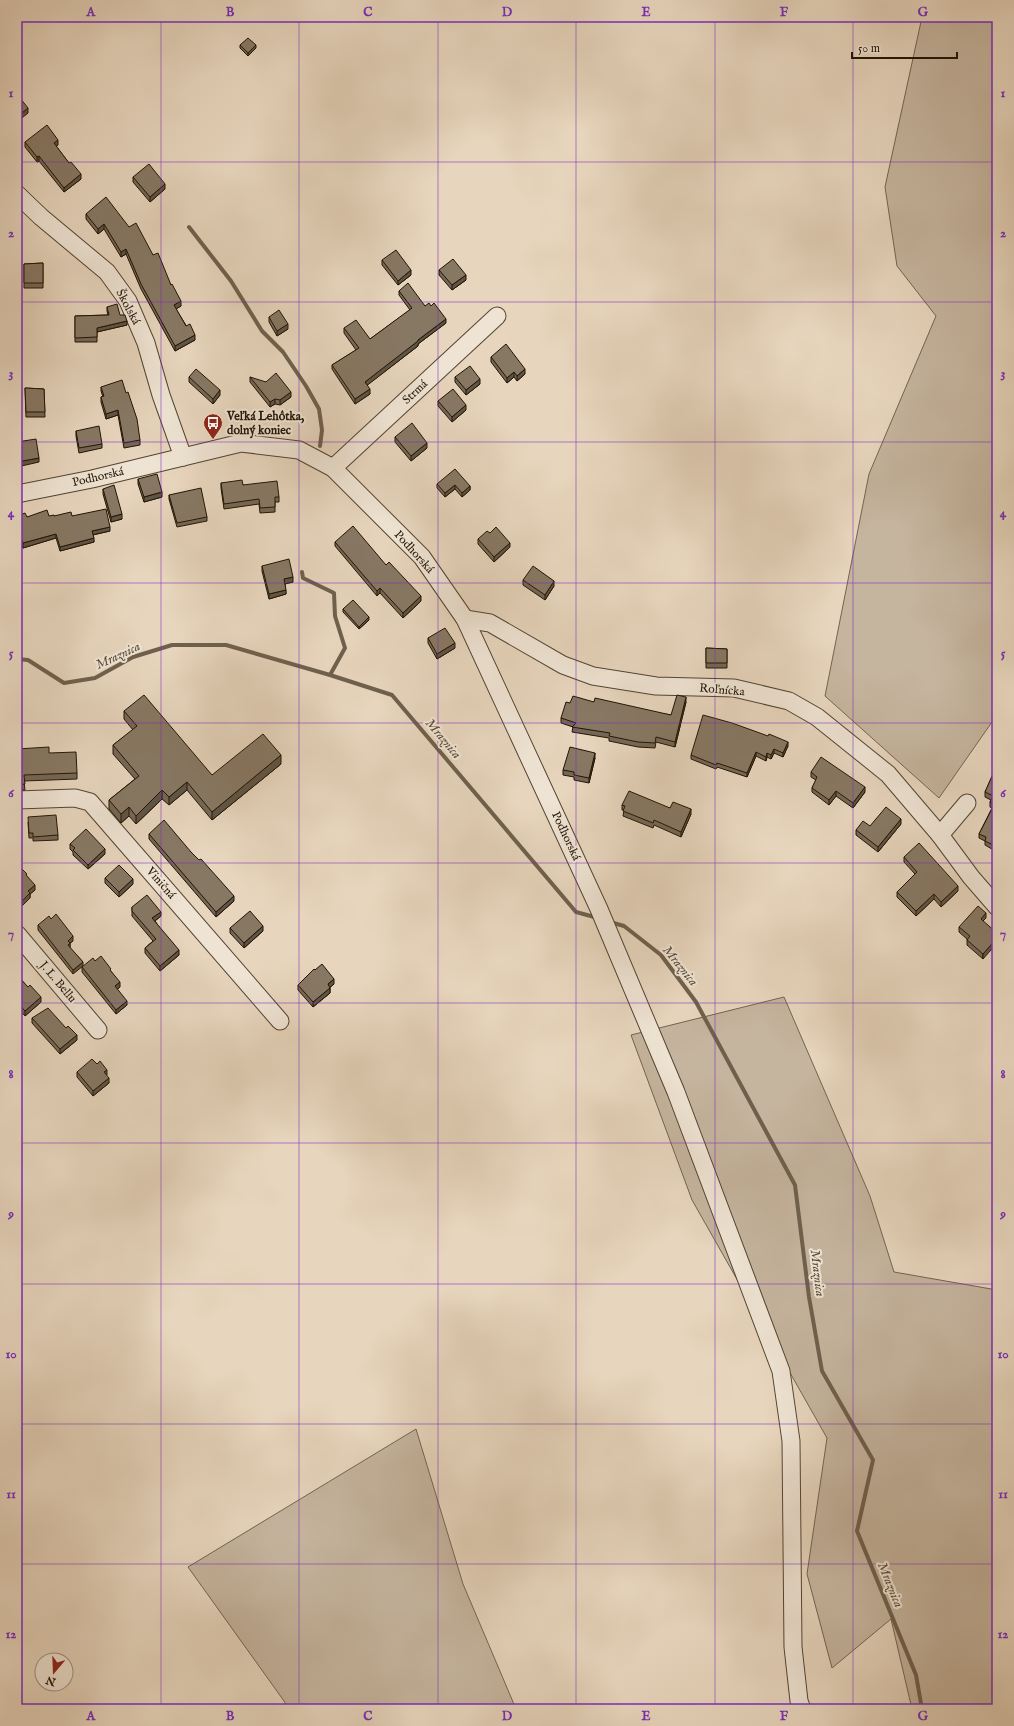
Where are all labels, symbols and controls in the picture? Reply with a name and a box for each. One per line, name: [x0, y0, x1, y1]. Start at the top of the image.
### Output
text: A: [86, 4, 97, 21]
text: B: [226, 4, 235, 21]
text: C: [363, 4, 373, 21]
text: D: [502, 4, 513, 21]
text: E: [641, 4, 651, 21]
text: F: [780, 4, 789, 21]
text: G: [918, 4, 929, 21]
scale bar: [852, 34, 957, 60]
text: 50 m: [858, 41, 880, 56]
text: 1: [9, 85, 14, 102]
text: 1: [1001, 85, 1006, 102]
text: 2: [8, 225, 14, 242]
text: 2: [1000, 225, 1006, 242]
street label: Školská: [112, 286, 145, 328]
text: 3: [9, 365, 14, 382]
text: 3: [1001, 365, 1006, 382]
street label: Strmá: [399, 376, 431, 407]
place label: Veľká Lehôtka, dolný koniec: [226, 409, 305, 439]
bus stop icon: Veľká Lehôtka, dolný koniec: [202, 412, 224, 440]
street label: Podhorská: [71, 464, 126, 490]
text: 4: [8, 505, 15, 522]
text: 4: [1000, 505, 1007, 522]
street label: Podhorská: [391, 527, 438, 577]
water label: Mraznica: [93, 638, 143, 674]
text: 5: [9, 645, 14, 662]
text: 5: [1001, 645, 1006, 662]
street label: Roľnícka: [699, 681, 746, 700]
water label: Mraznica: [421, 715, 465, 763]
text: 6: [8, 785, 14, 802]
text: 6: [1000, 785, 1006, 802]
street label: Podhorská: [548, 809, 584, 864]
street label: Viničná: [142, 863, 179, 903]
text: 7: [8, 926, 14, 943]
text: 7: [1000, 926, 1006, 943]
water label: Mraznica: [658, 942, 702, 990]
street label: J. L. Bellu: [34, 957, 80, 1006]
text: 8: [8, 1066, 14, 1083]
text: 8: [1000, 1066, 1006, 1083]
text: 9: [7, 1206, 14, 1223]
text: 9: [999, 1206, 1006, 1223]
water label: Mraznica: [806, 1248, 828, 1298]
text: 10: [5, 1346, 17, 1363]
text: 10: [997, 1346, 1009, 1363]
text: 11: [6, 1486, 16, 1503]
text: 11: [998, 1486, 1008, 1503]
water label: Mraznica: [873, 1560, 907, 1610]
text: 12: [6, 1626, 16, 1643]
text: 12: [998, 1626, 1008, 1643]
north arrow: [34, 1652, 74, 1692]
text: N: [44, 1672, 59, 1689]
text: A: [86, 1708, 97, 1725]
text: B: [226, 1708, 235, 1725]
text: C: [363, 1708, 373, 1725]
text: D: [502, 1708, 513, 1725]
text: E: [641, 1708, 651, 1725]
text: F: [780, 1708, 789, 1725]
text: G: [918, 1708, 929, 1725]

